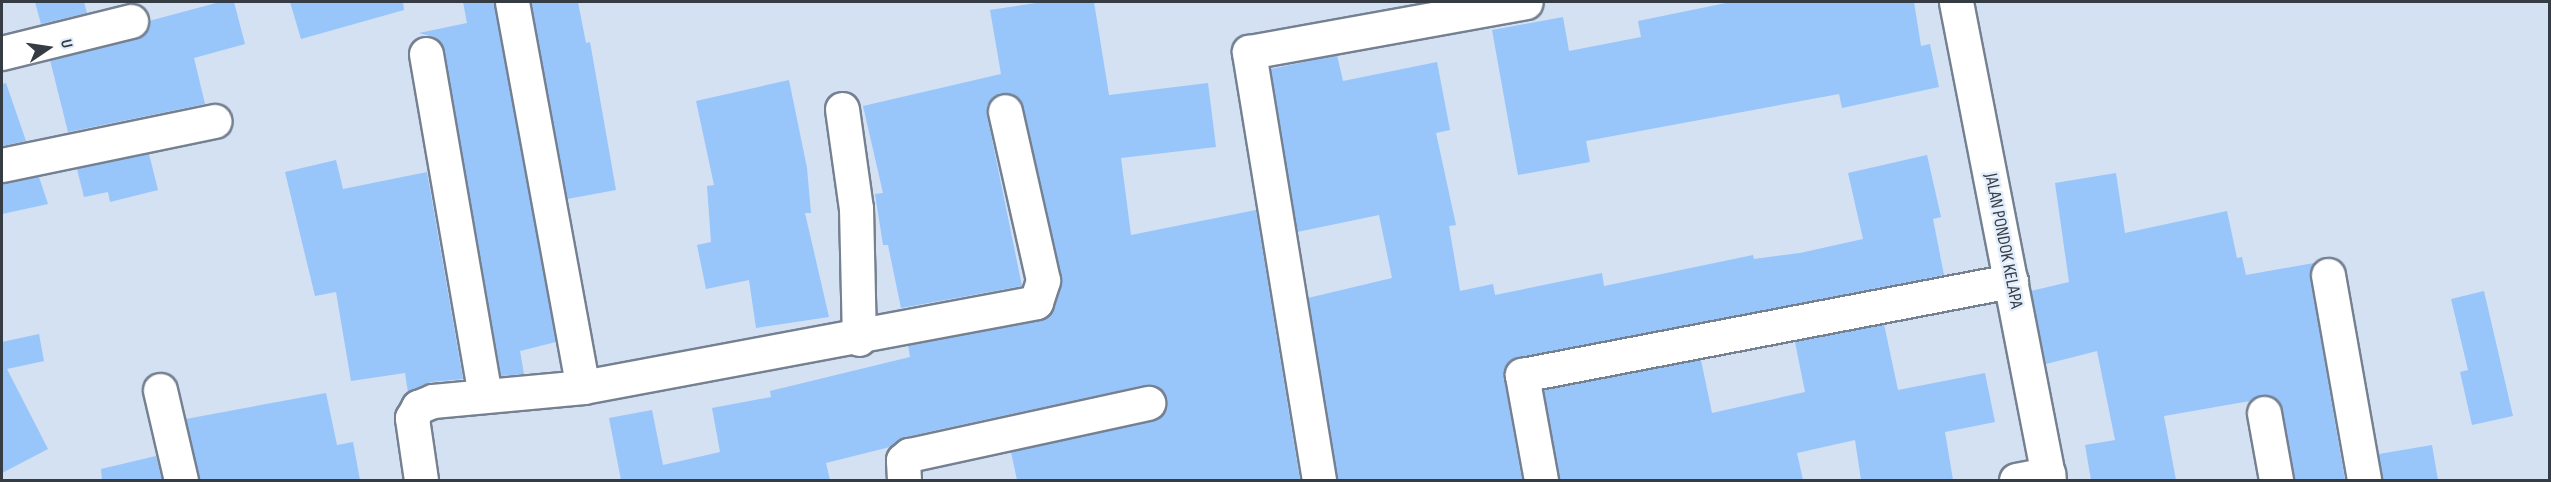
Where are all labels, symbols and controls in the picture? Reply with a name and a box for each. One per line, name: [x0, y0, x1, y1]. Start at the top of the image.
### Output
north arrow: [18, 18, 78, 78]
text: U: [56, 38, 76, 50]
street label: JALAN PONDOK KELAPA: [1979, 172, 2027, 310]

